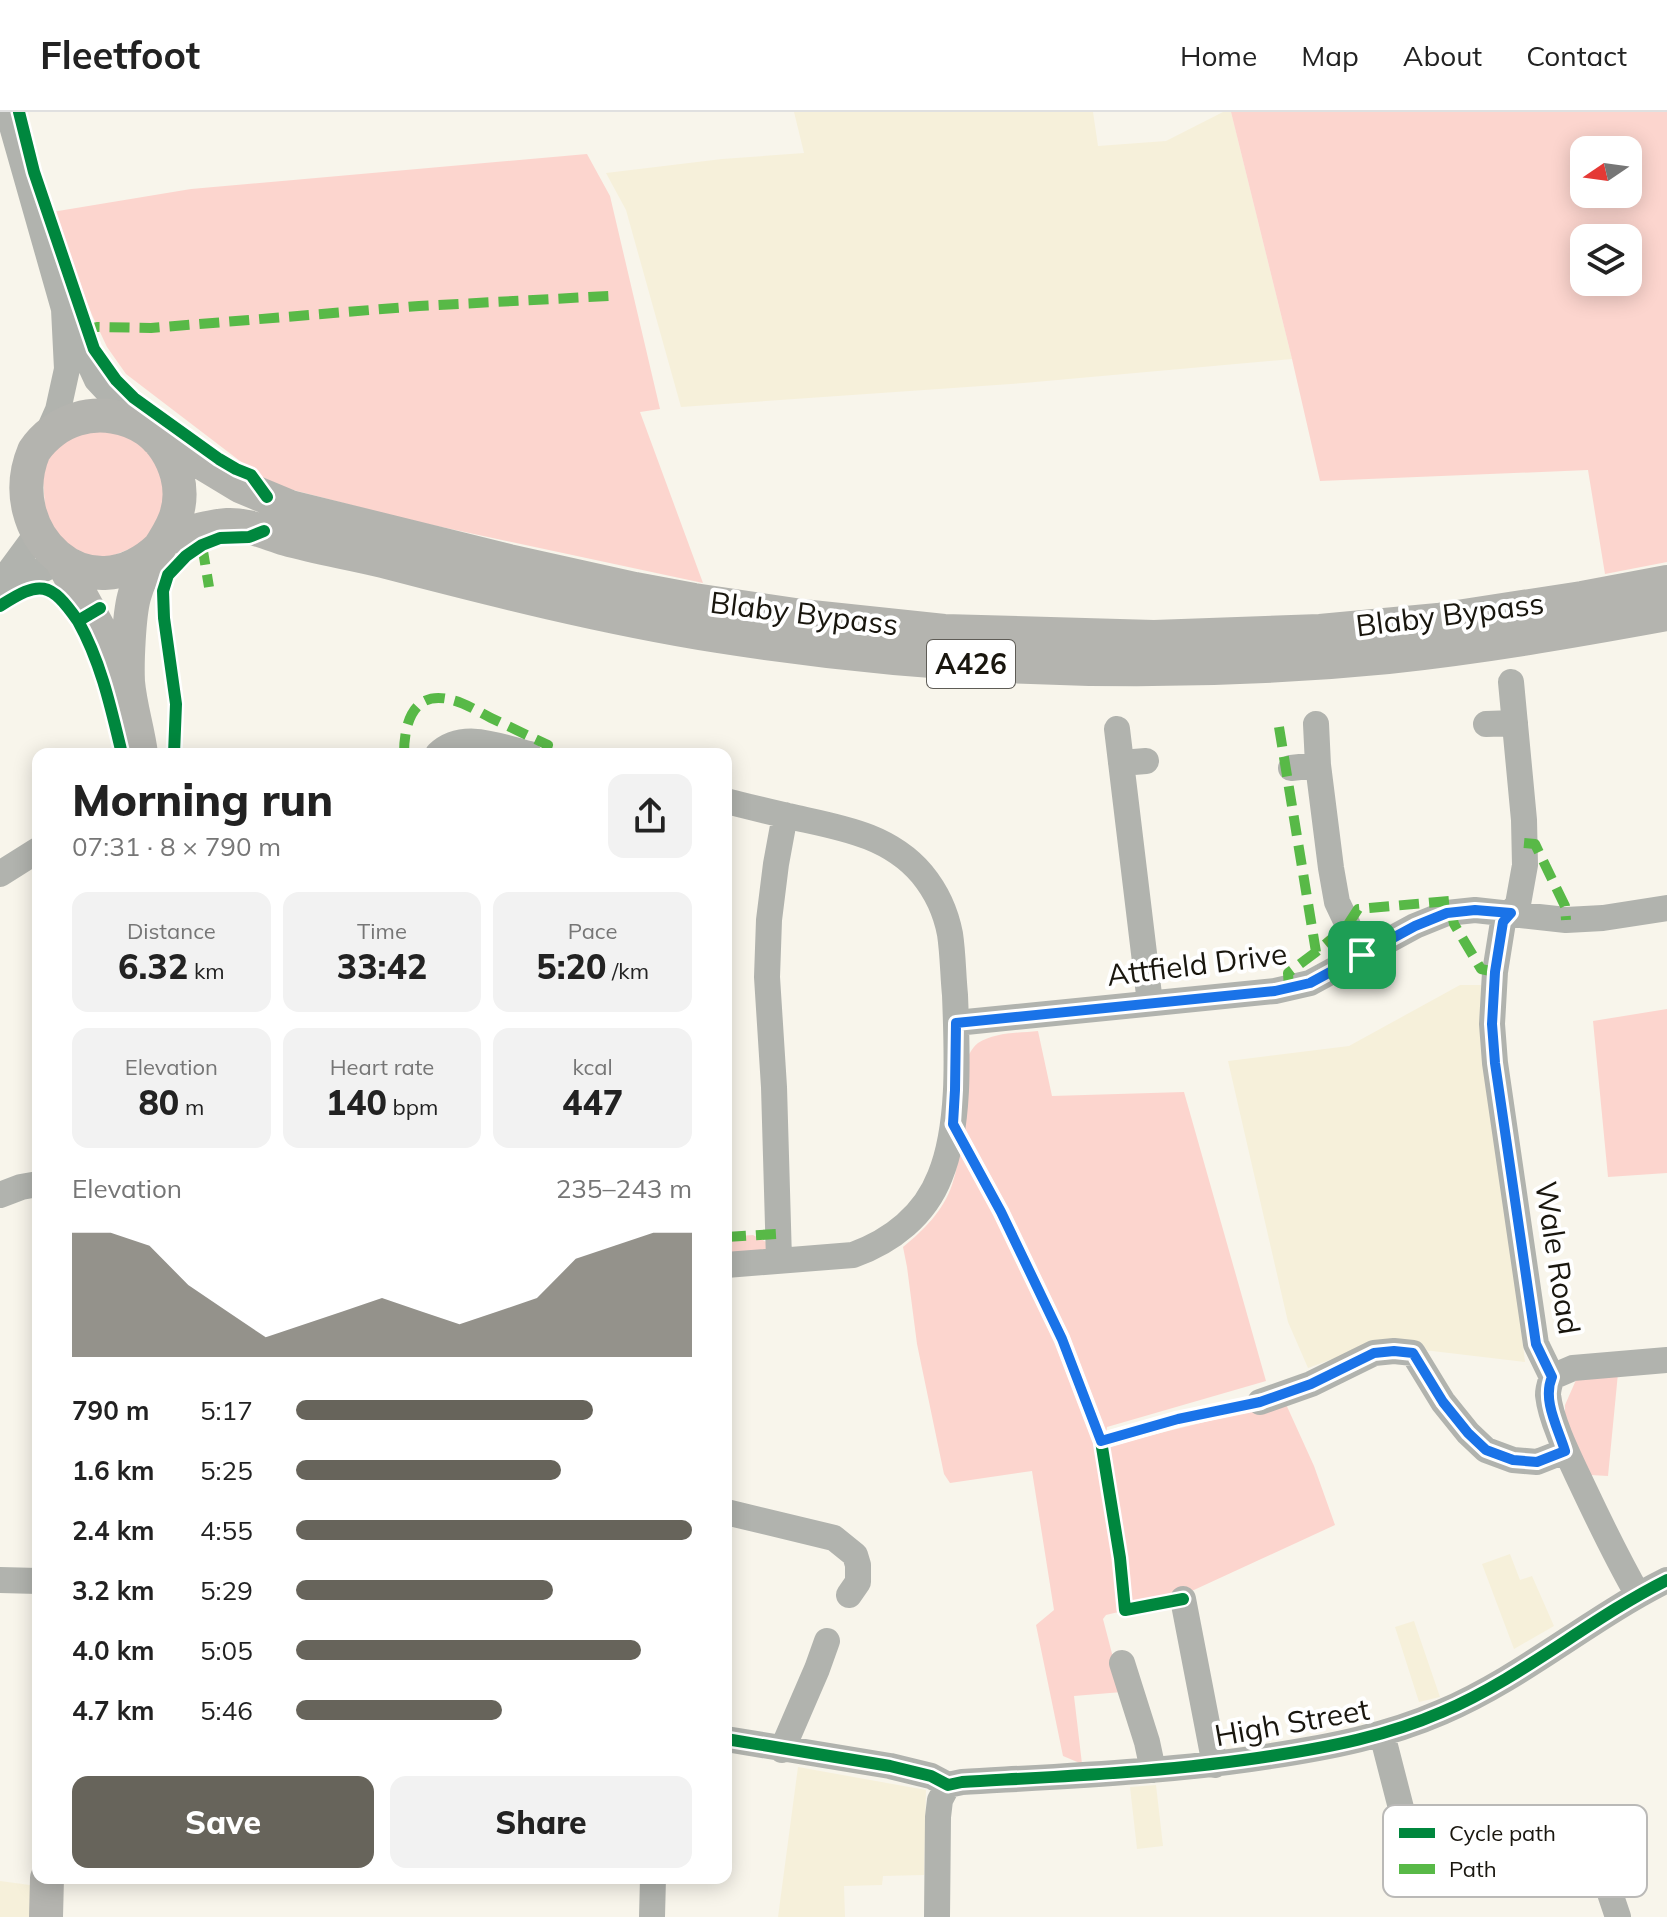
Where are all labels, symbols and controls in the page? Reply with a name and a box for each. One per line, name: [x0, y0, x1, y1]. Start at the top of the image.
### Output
text: Fleetfoot: [40, 31, 200, 79]
text: Home: [1180, 38, 1257, 73]
text: Map: [1301, 38, 1359, 73]
text: About: [1403, 38, 1482, 73]
text: Contact: [1526, 38, 1627, 73]
north arrow: [1570, 136, 1642, 208]
map controls: [1570, 136, 1642, 296]
button: layers: [1570, 224, 1642, 296]
street label: Blaby Bypass: [708, 583, 900, 643]
street label: Blaby Bypass: [1354, 584, 1546, 644]
road number: A426: [927, 640, 1015, 688]
text: Morning run: [72, 772, 333, 827]
button: share: [608, 774, 692, 858]
text: 07:31 · 8 × 790 m: [72, 830, 281, 863]
text: Distance: [127, 917, 216, 945]
text: Time: [357, 917, 407, 945]
text: Pace: [568, 917, 617, 945]
pin: [1328, 921, 1396, 989]
icon: arrive: [1340, 933, 1384, 977]
street label: Attfield Drive: [1105, 934, 1289, 994]
text: 6.32: [118, 945, 188, 988]
text: 33:42: [337, 945, 427, 988]
text: 5:20: [536, 945, 606, 988]
text: km: [188, 957, 225, 985]
text: /km: [606, 957, 649, 985]
text: Elevation: [125, 1053, 218, 1081]
text: Heart rate: [330, 1053, 434, 1081]
text: kcal: [573, 1053, 613, 1081]
text: 80: [138, 1081, 179, 1124]
text: 140: [326, 1081, 387, 1124]
text: 447: [562, 1081, 623, 1124]
text: m: [179, 1093, 204, 1121]
text: bpm: [387, 1093, 438, 1121]
text: Elevation: [72, 1172, 182, 1205]
text: 235–243 m: [556, 1172, 692, 1205]
street label: Wale Road: [1527, 1179, 1589, 1337]
text: 790 m: [72, 1394, 149, 1427]
text: 5:17: [200, 1394, 253, 1427]
text: 1.6 km: [72, 1454, 155, 1487]
text: 5:25: [200, 1454, 253, 1487]
text: 2.4 km: [72, 1514, 155, 1547]
text: 4:55: [200, 1514, 253, 1547]
text: 3.2 km: [72, 1574, 155, 1607]
text: 5:29: [200, 1574, 253, 1607]
text: 4.0 km: [72, 1634, 155, 1667]
text: 5:05: [200, 1634, 253, 1667]
street label: High Street: [1211, 1690, 1372, 1754]
text: 4.7 km: [72, 1694, 155, 1727]
text: 5:46: [200, 1694, 253, 1727]
button: Save: [72, 1776, 374, 1868]
button: Share: [390, 1776, 692, 1868]
legend: [1383, 1805, 1647, 1897]
text: Cycle path: [1449, 1819, 1556, 1847]
text: Path: [1449, 1855, 1497, 1883]

